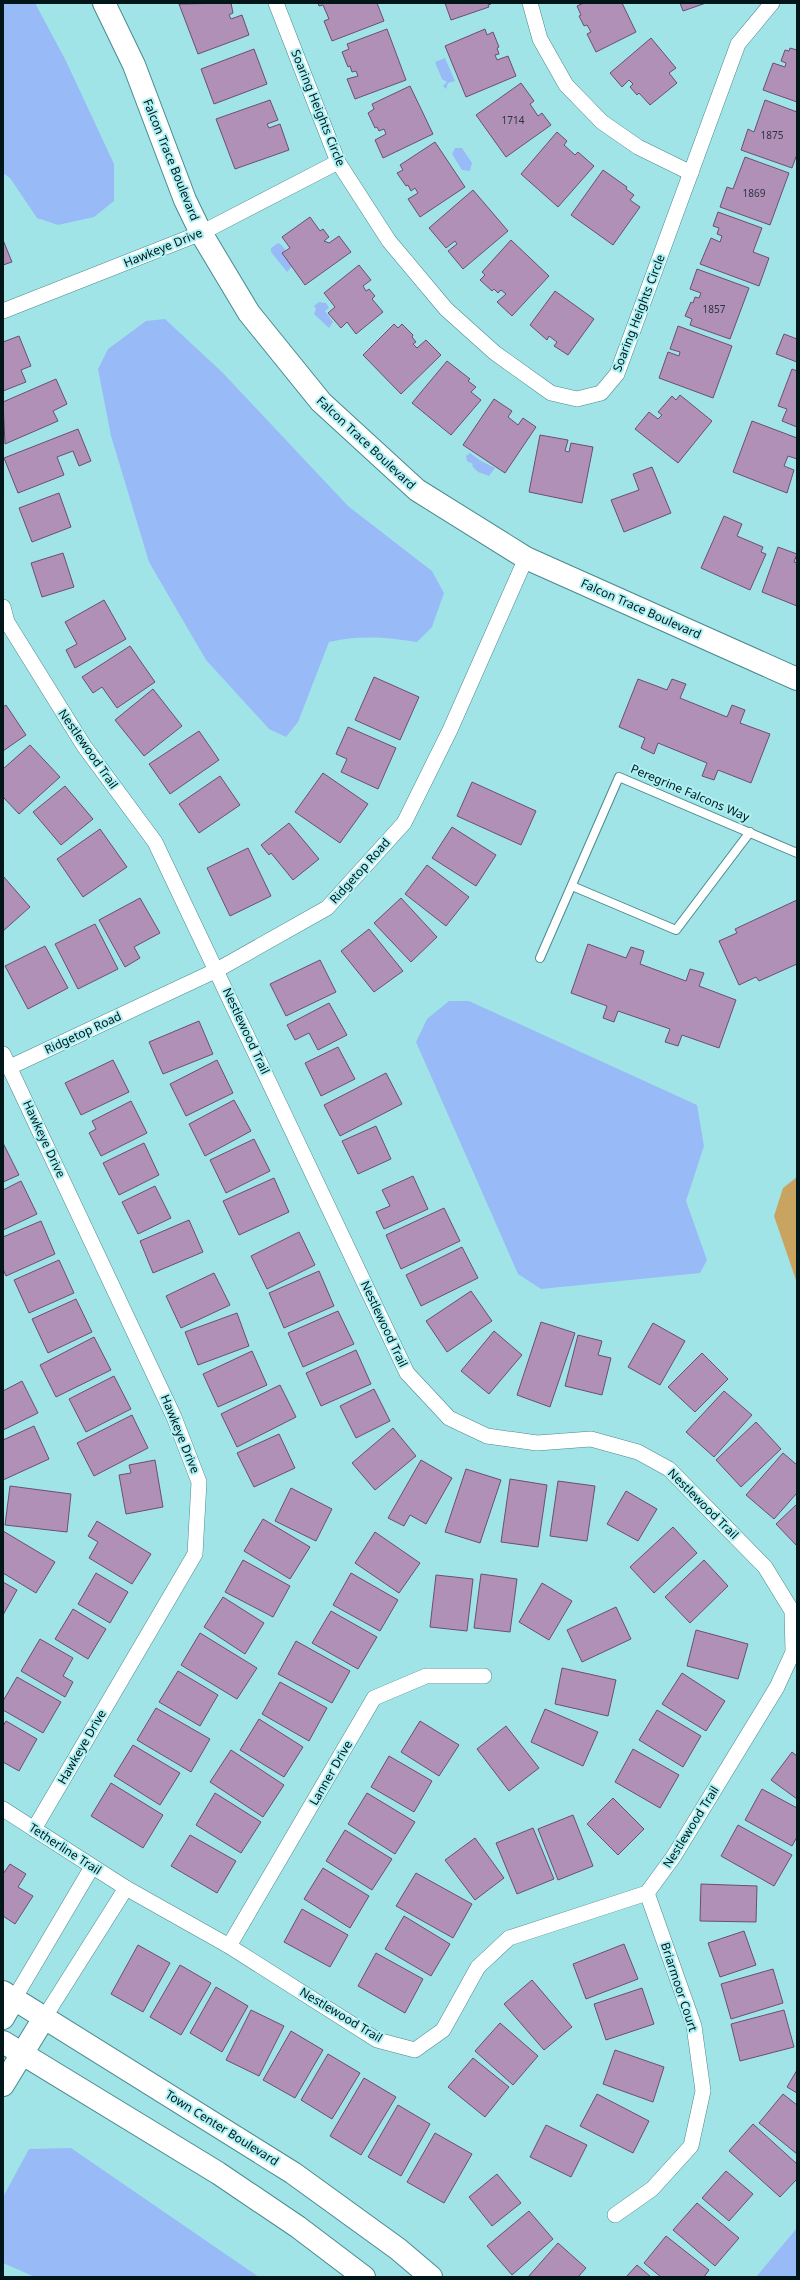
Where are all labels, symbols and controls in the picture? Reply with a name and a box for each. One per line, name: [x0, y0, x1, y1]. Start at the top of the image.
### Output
street label: Soaring Heights Circle: [287, 47, 350, 169]
street label: Falcon Trace Boulevard: [139, 96, 204, 223]
house number: 1714: [502, 113, 525, 127]
house number: 1875: [761, 128, 784, 142]
house number: 1869: [743, 186, 766, 200]
street label: Hawkeye Drive: [121, 224, 205, 271]
street label: Soaring Heights Circle: [608, 252, 669, 374]
house number: 1857: [703, 302, 726, 316]
street label: Falcon Trace Boulevard: [313, 392, 420, 493]
street label: Falcon Trace Boulevard: [578, 574, 704, 643]
street label: Nestlewood Trail: [55, 705, 122, 792]
street label: Peregrine Falcons Way: [628, 760, 753, 826]
street label: Ridgetop Road: [326, 834, 394, 907]
street label: Nestlewood Trail: [219, 985, 274, 1077]
street label: Ridgetop Road: [42, 1007, 124, 1058]
street label: Hawkeye Drive: [19, 1097, 70, 1181]
street label: Nestlewood Trail: [357, 1278, 412, 1370]
street label: Hawkeye Drive: [157, 1392, 204, 1476]
street label: Nestlewood Trail: [664, 1464, 743, 1543]
street label: Hawkeye Drive: [53, 1706, 110, 1787]
street label: Lanner Drive: [305, 1737, 356, 1808]
street label: Nestlewood Trail: [659, 1782, 723, 1871]
street label: Tetherline Trail: [26, 1819, 105, 1878]
street label: Briarmoor Court: [657, 1940, 702, 2034]
street label: Nestlewood Trail: [297, 1983, 386, 2046]
street label: Town Center Boulevard: [162, 2086, 282, 2169]

